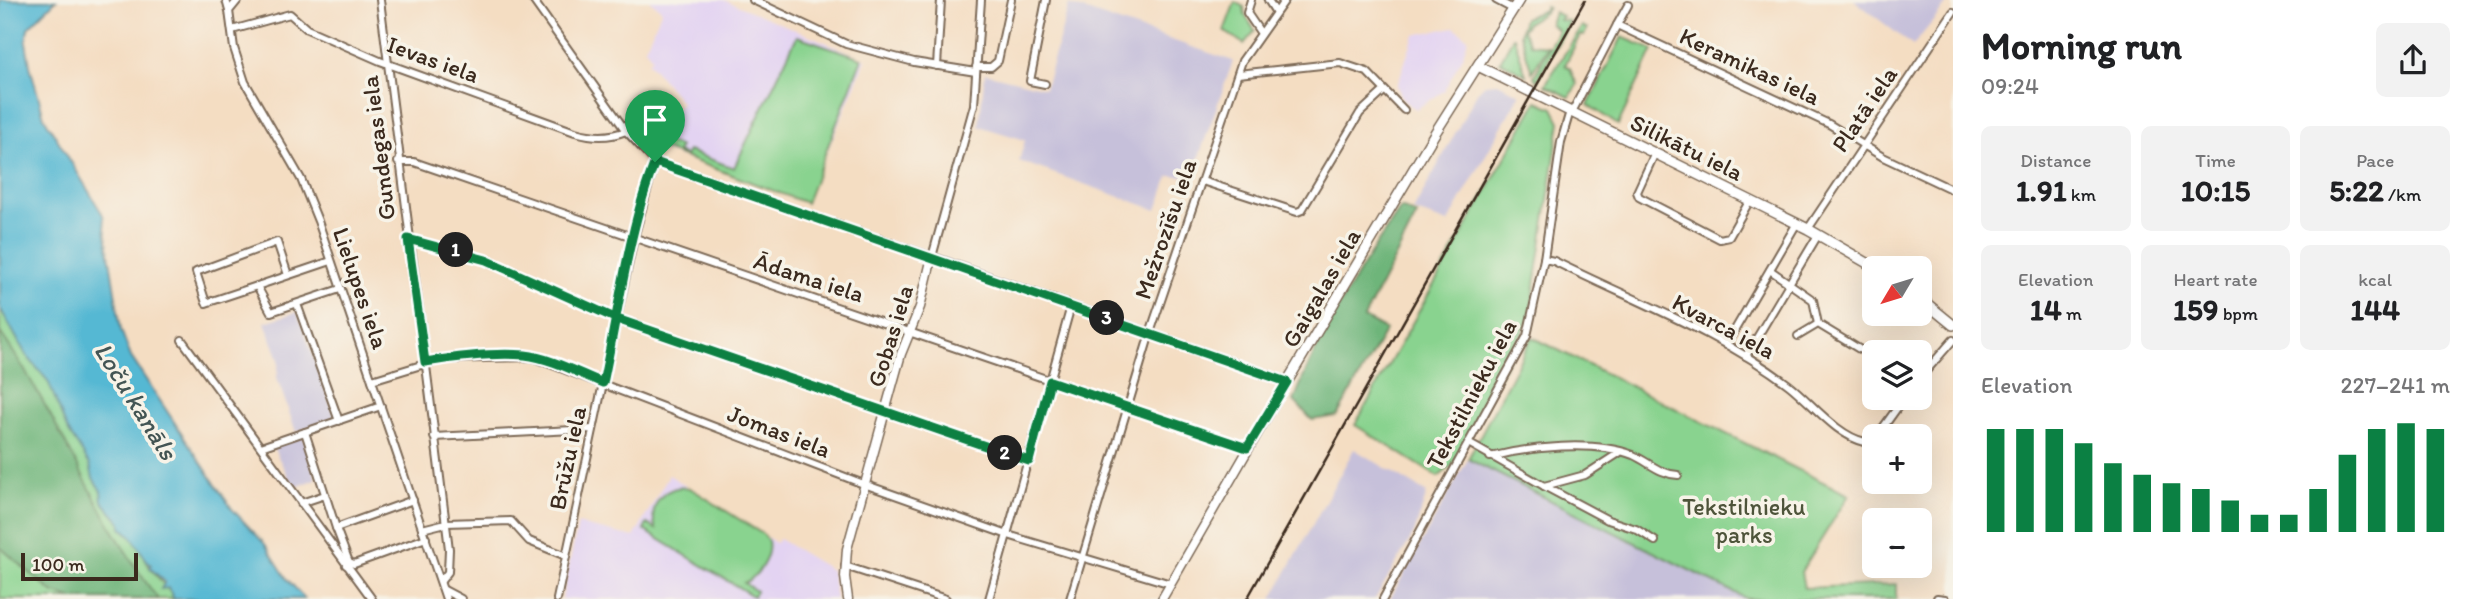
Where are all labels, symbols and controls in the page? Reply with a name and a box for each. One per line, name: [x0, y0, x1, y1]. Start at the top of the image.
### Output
street label: Keramikas iela: [1675, 21, 1825, 111]
text: Morning run: [1981, 23, 2182, 69]
button: share: [2376, 23, 2450, 97]
street label: Ievas iela: [383, 29, 483, 89]
street label: Platā iela: [1825, 60, 1903, 157]
text: 09:24: [1981, 72, 2039, 100]
street label: Gundegas iela: [355, 74, 401, 222]
pin: [625, 90, 685, 162]
icon: arrive: [636, 101, 674, 139]
street label: Silikātu iela: [1626, 107, 1749, 187]
text: Distance: [2020, 149, 2091, 172]
text: Time: [2195, 149, 2236, 172]
text: Pace: [2356, 149, 2394, 172]
street label: Mežrozīšu iela: [1127, 155, 1203, 303]
text: 1.91: [2016, 172, 2067, 209]
text: 10:15: [2181, 172, 2250, 209]
text: 5:22: [2329, 172, 2384, 209]
text: km: [2067, 183, 2096, 206]
text: /km: [2384, 183, 2421, 206]
street label: Gaigalas iela: [1275, 223, 1367, 353]
street label: Lielupes iela: [327, 224, 395, 353]
pin: 1: [438, 232, 474, 268]
text: 1: [451, 238, 460, 261]
street label: Ādama iela: [750, 246, 868, 308]
north arrow: [1862, 256, 1932, 326]
map controls: [1862, 256, 1932, 578]
text: Elevation: [2018, 268, 2094, 291]
text: Heart rate: [2173, 268, 2258, 291]
text: kcal: [2358, 268, 2392, 291]
street label: Gobas iela: [861, 281, 919, 391]
street label: Kvarca iela: [1668, 287, 1780, 365]
text: 14: [2030, 291, 2062, 328]
text: 159: [2173, 291, 2218, 328]
text: 144: [2350, 291, 2400, 328]
pin: 3: [1090, 300, 1124, 336]
text: m: [2062, 302, 2082, 325]
text: bpm: [2218, 302, 2258, 325]
text: 3: [1101, 306, 1112, 329]
street label: Tekstilnieku iela: [1419, 314, 1523, 474]
water label: Loču kanāls: [87, 337, 185, 467]
button: layers: [1862, 340, 1932, 410]
text: Elevation: [1981, 371, 2072, 399]
text: 227–241 m: [2340, 371, 2450, 399]
street label: Jomas iela: [723, 398, 835, 464]
street label: Brūžu iela: [542, 403, 592, 512]
button: +: [1862, 424, 1932, 494]
pin: 2: [988, 435, 1023, 470]
text: 2: [1000, 441, 1010, 464]
park label: Tekstilnieku parks: [1682, 492, 1806, 549]
button: −: [1862, 508, 1932, 578]
scale bar: [21, 550, 138, 582]
text: 100 m: [32, 553, 84, 576]

